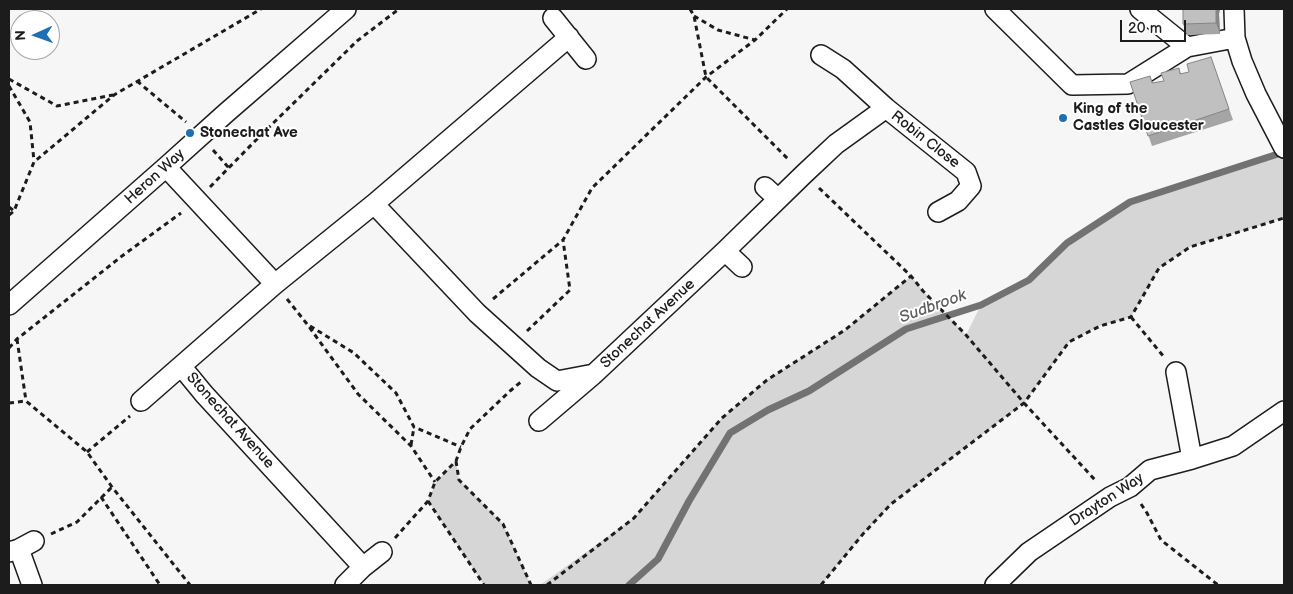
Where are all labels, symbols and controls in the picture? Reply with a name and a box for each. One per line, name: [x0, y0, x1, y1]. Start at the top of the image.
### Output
north arrow: [10, 10, 60, 60]
scale bar: [1123, 10, 1189, 42]
text: 20 m: [1128, 19, 1162, 38]
text: N: [12, 30, 29, 41]
place label: King of the Castles Gloucester: [1073, 100, 1204, 135]
street label: Robin Close: [887, 108, 963, 172]
marker: King of the Castles Gloucester: [1057, 112, 1069, 124]
place label: Stonechat Ave: [200, 124, 298, 142]
marker: Stonechat Ave: [184, 127, 196, 139]
street label: Heron Way: [121, 146, 189, 208]
street label: Stonechat Avenue: [597, 276, 699, 372]
water label: Sudbrook: [897, 286, 969, 328]
street label: Stonechat Avenue: [182, 369, 278, 473]
street label: Drayton Way: [1067, 469, 1147, 531]

